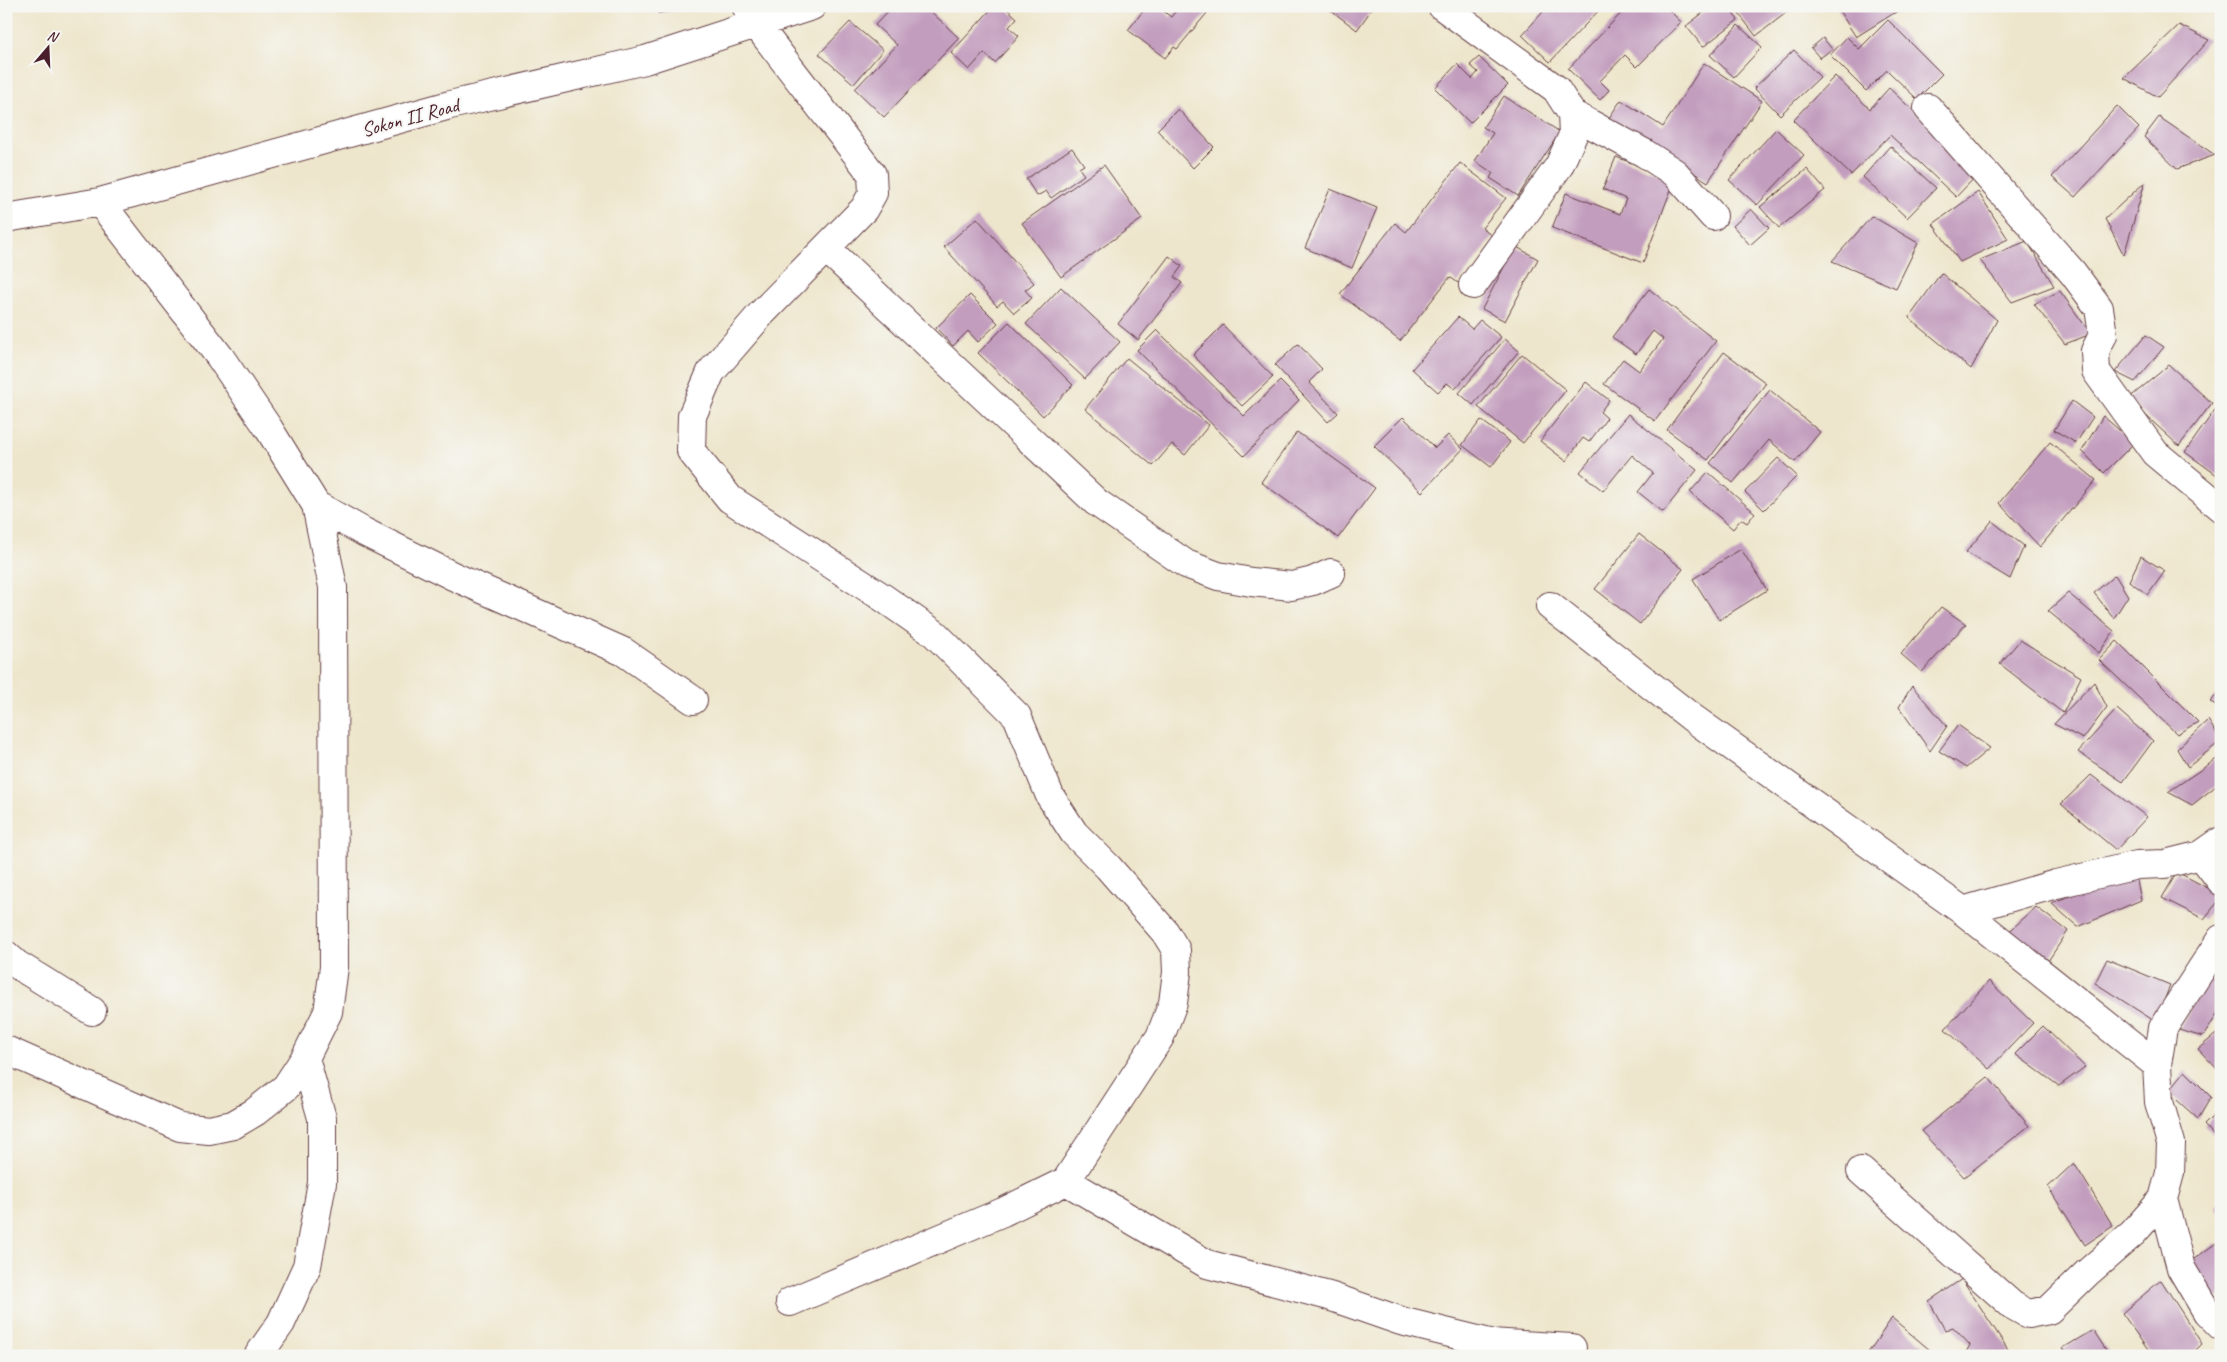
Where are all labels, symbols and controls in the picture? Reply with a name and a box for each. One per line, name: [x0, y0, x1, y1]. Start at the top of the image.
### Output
north arrow: [22, 22, 72, 72]
text: N: [45, 27, 61, 46]
street label: Sokon II Road: [359, 92, 464, 142]

